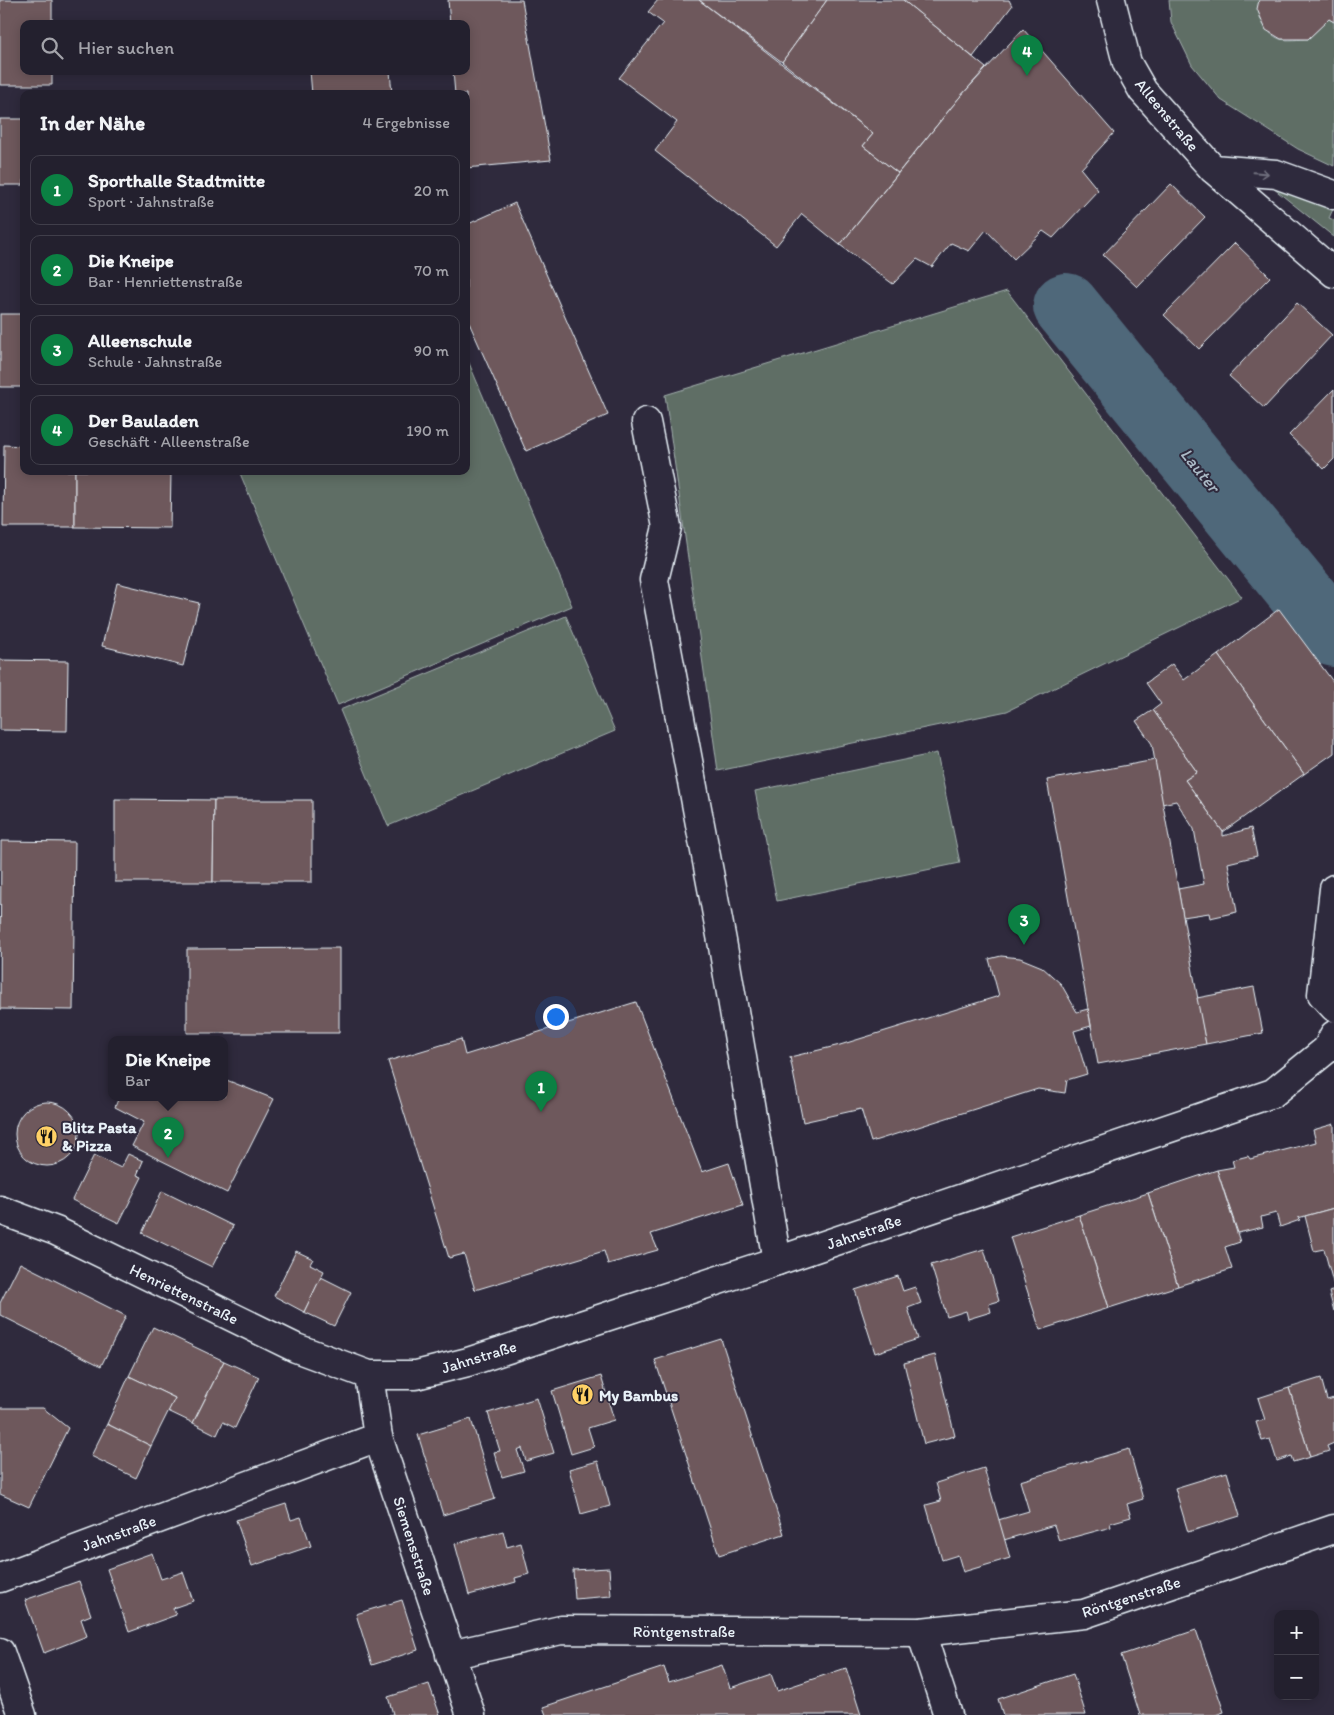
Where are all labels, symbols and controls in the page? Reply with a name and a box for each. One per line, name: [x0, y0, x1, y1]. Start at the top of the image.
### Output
search box: [20, 20, 470, 75]
icon: search: [38, 34, 66, 62]
pin: 4: [1011, 35, 1043, 76]
text: Hier suchen: [78, 36, 174, 59]
street label: Alleenstraße: [1131, 75, 1203, 155]
text: In der Nähe: [40, 110, 145, 135]
text: 4 Ergebnisse: [362, 113, 450, 132]
one-way arrow: [1253, 168, 1269, 178]
text: Sporthalle Stadtmitte: [88, 169, 265, 192]
text: 1: [53, 181, 61, 200]
text: 20 m: [414, 181, 449, 200]
text: Sport · Jahnstraße: [88, 192, 214, 211]
text: Die Kneipe: [88, 249, 174, 272]
text: 2: [53, 261, 61, 280]
text: 70 m: [414, 261, 449, 280]
text: Bar · Henriettenstraße: [88, 272, 243, 291]
text: Alleenschule: [88, 329, 192, 352]
text: 3: [53, 341, 61, 360]
text: 90 m: [414, 341, 449, 360]
text: Schule · Jahnstraße: [88, 352, 222, 371]
text: Der Bauladen: [88, 409, 199, 432]
text: 4: [52, 421, 62, 440]
text: 190 m: [406, 421, 449, 440]
text: Geschäft · Alleenstraße: [88, 432, 250, 451]
water label: Lauter: [1176, 443, 1226, 498]
pin: 3: [1008, 904, 1040, 945]
your location: [543, 1004, 569, 1030]
popup: [108, 1036, 228, 1101]
text: Die Kneipe: [125, 1048, 211, 1071]
text: Bar: [125, 1071, 150, 1090]
pin: 1: [525, 1071, 557, 1112]
pin: 2: [152, 1117, 184, 1158]
place label: Blitz Pasta & Pizza: [62, 1118, 137, 1155]
restaurant icon: Blitz Pasta & Pizza: [34, 1124, 58, 1148]
street label: Jahnstraße: [824, 1210, 904, 1254]
street label: Henriettenstraße: [127, 1259, 242, 1329]
street label: Jahnstraße: [439, 1336, 519, 1377]
restaurant icon: My Bambus: [571, 1383, 595, 1407]
place label: My Bambus: [599, 1386, 678, 1406]
street label: Siemensstraße: [389, 1494, 439, 1598]
street label: Jahnstraße: [79, 1511, 159, 1555]
street label: Röntgenstraße: [1079, 1572, 1183, 1622]
map controls: [1274, 1610, 1319, 1700]
button: +: [1274, 1610, 1319, 1655]
street label: Röntgenstraße: [633, 1622, 736, 1641]
button: −: [1274, 1655, 1319, 1700]

